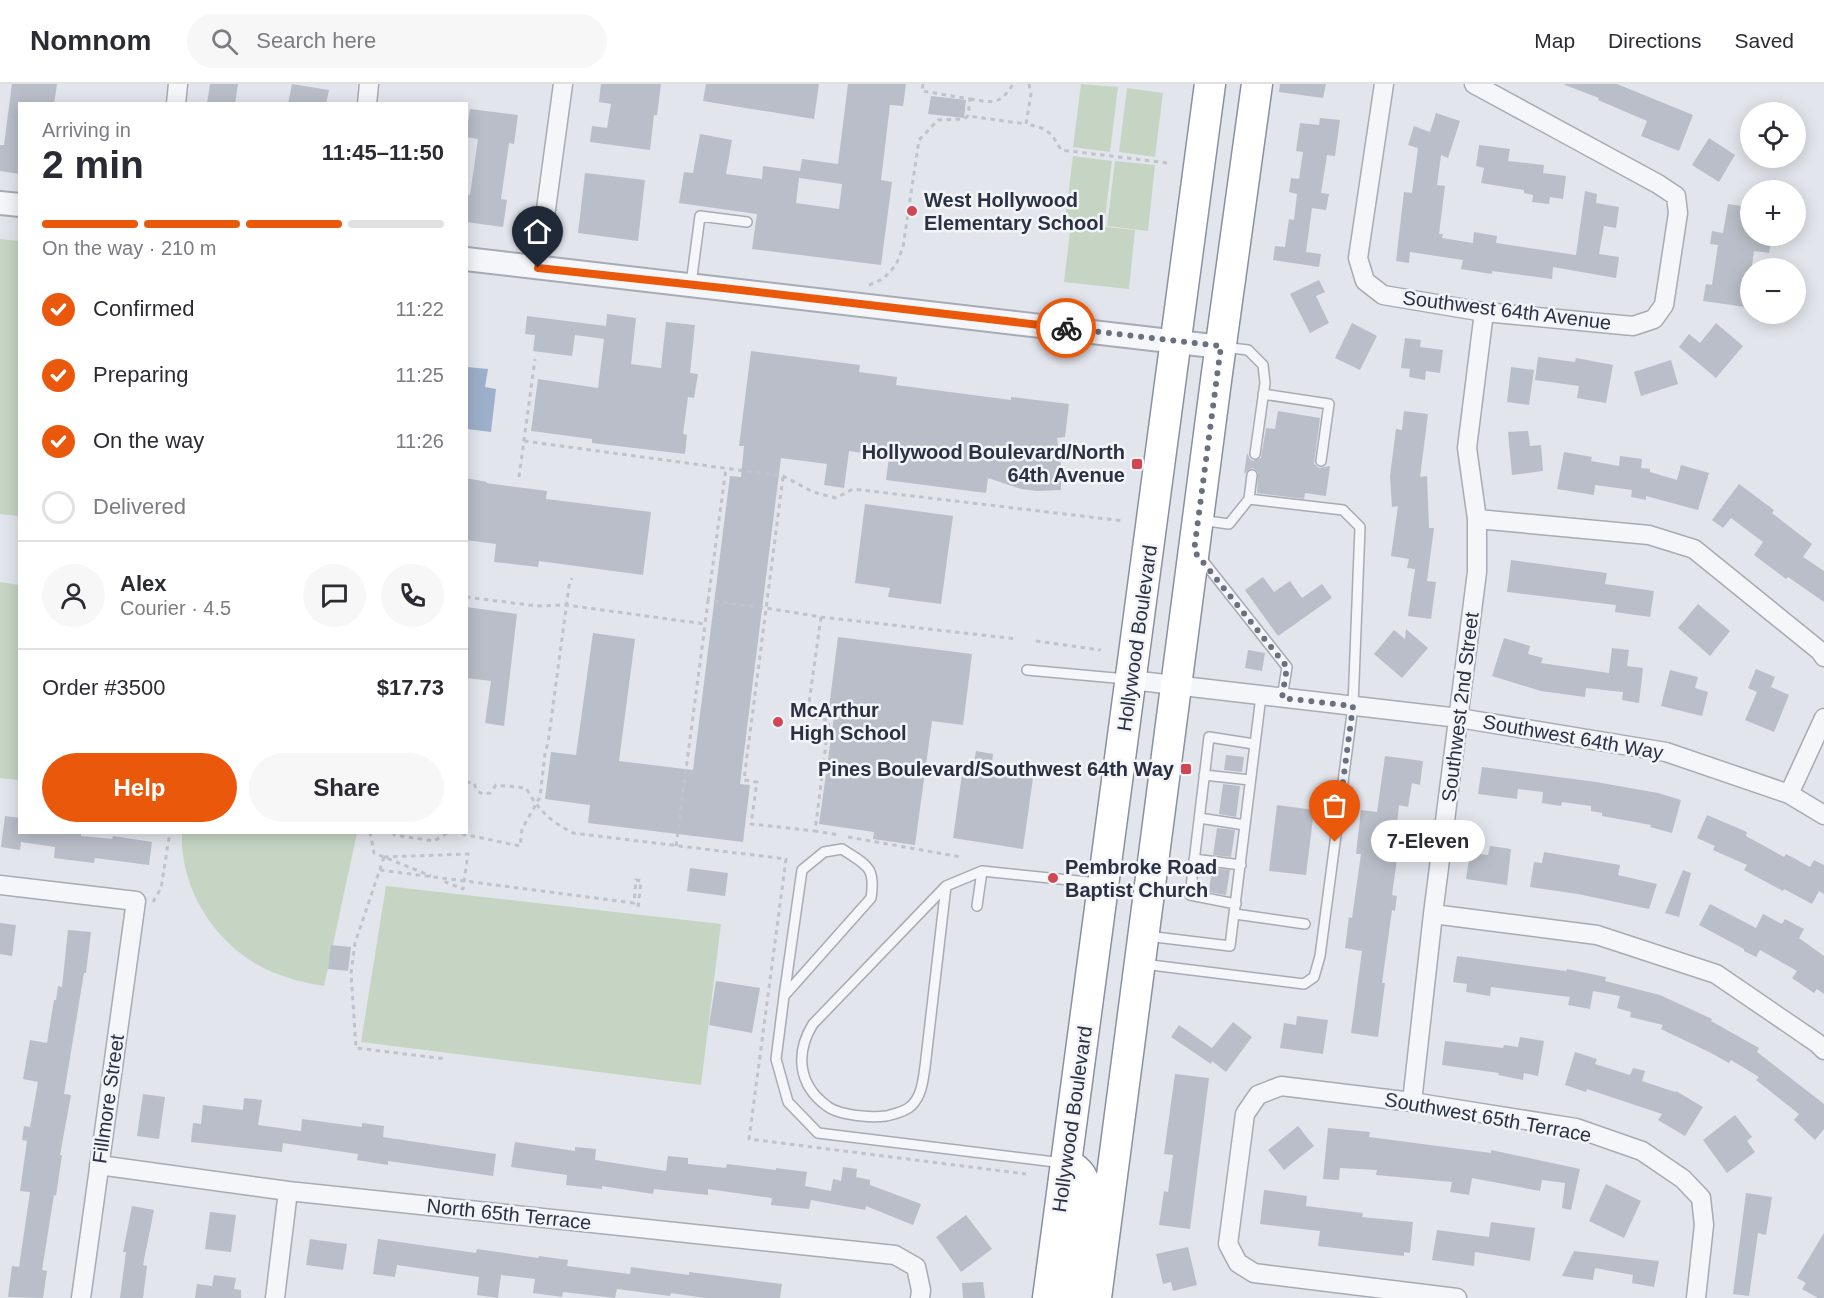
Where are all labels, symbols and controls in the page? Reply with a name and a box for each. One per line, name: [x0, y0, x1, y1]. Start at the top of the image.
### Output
search box: [187, 14, 607, 68]
text: Nomnom: [30, 25, 151, 56]
icon: search: [208, 25, 241, 58]
text: Search here: [256, 28, 376, 53]
text: Map: [1534, 29, 1575, 52]
text: Directions: [1608, 29, 1701, 52]
text: Saved: [1734, 29, 1794, 52]
map controls: [1740, 102, 1806, 324]
button: locate: [1740, 102, 1806, 168]
text: Arriving in: [42, 119, 131, 141]
text: 11:45–11:50: [322, 140, 444, 165]
text: 2 min: [42, 143, 144, 186]
button: +: [1740, 180, 1806, 246]
place label: West Hollywood Elementary School: [924, 189, 1104, 234]
marker: West Hollywood Elementary School: [905, 204, 919, 218]
pin: [512, 206, 563, 268]
icon: home: [521, 215, 554, 248]
text: On the way · 210 m: [42, 237, 217, 259]
button: −: [1740, 258, 1806, 324]
street label: Southwest 64th Avenue: [1402, 286, 1612, 334]
icon: check: [42, 293, 75, 326]
text: Confirmed: [93, 296, 194, 321]
text: 11:22: [395, 298, 444, 320]
courier: [1036, 298, 1096, 358]
icon: bike: [1050, 312, 1083, 345]
icon: check: [42, 359, 75, 392]
text: Preparing: [93, 362, 188, 387]
text: 11:25: [395, 364, 444, 386]
icon: check: [42, 425, 75, 458]
text: On the way: [93, 428, 204, 453]
text: 11:26: [395, 430, 444, 452]
place label: Hollywood Boulevard/North 64th Avenue: [862, 441, 1125, 486]
marker: Hollywood Boulevard/North 64th Avenue: [1130, 457, 1144, 471]
text: Delivered: [93, 494, 186, 519]
street label: Hollywood Boulevard: [1113, 543, 1161, 733]
button: person: [42, 564, 105, 627]
button: chat: [303, 564, 366, 627]
button: phone: [381, 564, 444, 627]
text: Alex: [120, 571, 166, 596]
text: Courier · 4.5: [120, 597, 231, 619]
street label: Southwest 2nd Street: [1437, 610, 1483, 803]
text: Order #3500: [42, 675, 166, 700]
text: $17.73: [377, 675, 444, 700]
place label: McArthur High School: [790, 699, 907, 744]
street label: Southwest 64th Way: [1481, 710, 1665, 764]
marker: McArthur High School: [771, 715, 785, 729]
button: Help: [42, 753, 237, 822]
button: Share: [249, 753, 444, 822]
place label: Pines Boulevard/Southwest 64th Way: [818, 758, 1175, 780]
marker: Pines Boulevard/Southwest 64th Way: [1179, 762, 1193, 776]
pin: [1309, 780, 1360, 842]
icon: bag: [1318, 789, 1351, 822]
callout: 7-Eleven: [1371, 821, 1485, 863]
text: 7-Eleven: [1387, 830, 1469, 852]
place label: Pembroke Road Baptist Church: [1065, 856, 1217, 901]
marker: Pembroke Road Baptist Church: [1046, 871, 1060, 885]
street label: Hollywood Boulevard: [1048, 1024, 1096, 1214]
street label: Fillmore Street: [88, 1033, 128, 1165]
street label: Southwest 65th Terrace: [1383, 1088, 1593, 1146]
street label: North 65th Terrace: [426, 1194, 592, 1234]

